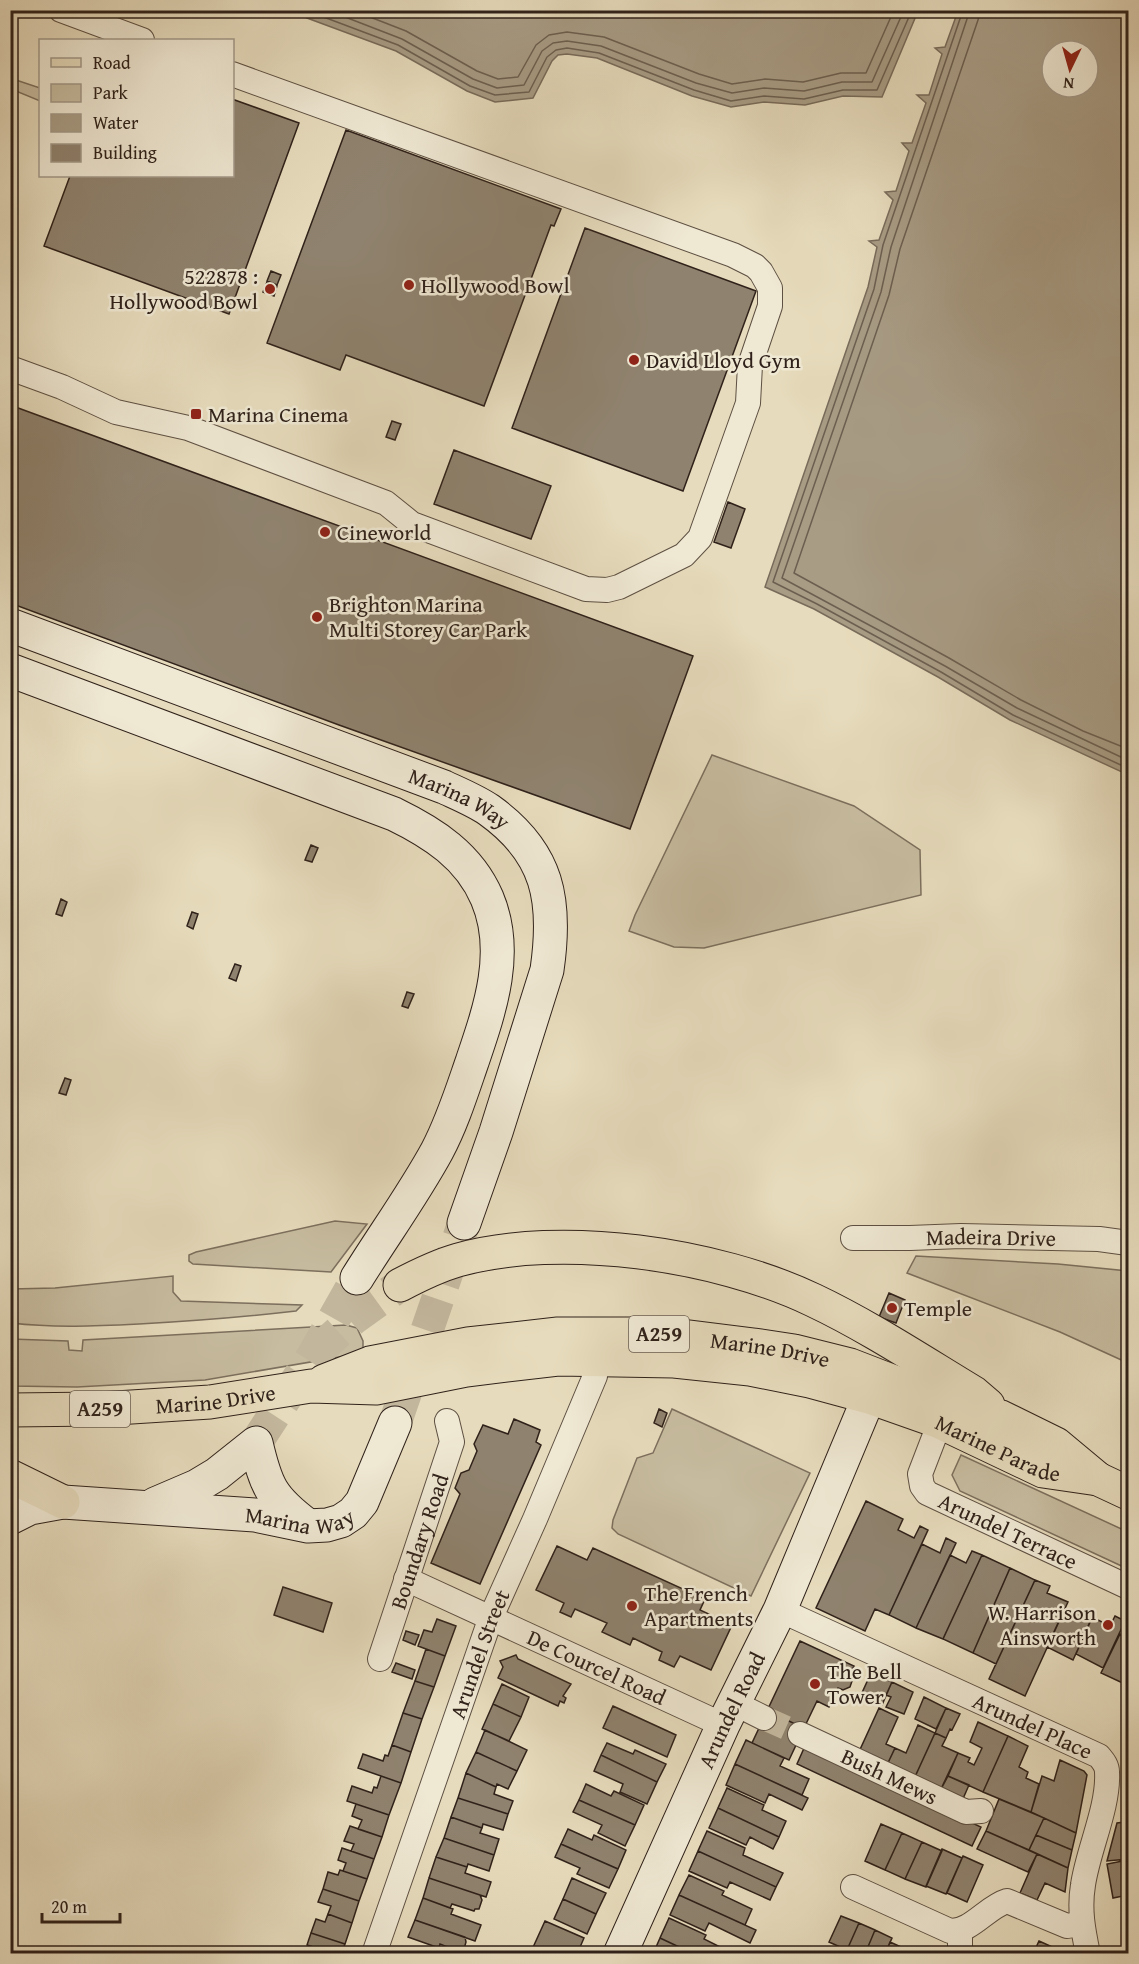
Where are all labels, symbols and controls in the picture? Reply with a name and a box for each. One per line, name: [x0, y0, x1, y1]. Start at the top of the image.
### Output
legend: [39, 39, 234, 177]
north arrow: [1040, 39, 1100, 99]
text: Road: [93, 49, 131, 76]
text: N: [1062, 71, 1075, 96]
text: Park: [93, 79, 129, 106]
text: Water: [93, 109, 139, 136]
text: Building: [93, 139, 157, 166]
place label: 522878 : Hollywood Bowl: [109, 260, 258, 317]
place label: Hollywood Bowl: [421, 269, 570, 301]
marker: Hollywood Bowl: [402, 278, 416, 292]
marker: 522878 : Hollywood Bowl: [263, 282, 277, 296]
place label: David Lloyd Gym: [646, 344, 801, 376]
marker: David Lloyd Gym: [627, 353, 641, 367]
place label: Marina Cinema: [208, 398, 349, 430]
marker: Marina Cinema: [189, 407, 203, 421]
place label: Cineworld: [337, 516, 432, 548]
marker: Cineworld: [318, 525, 332, 539]
place label: Brighton Marina Multi Storey Car Park: [329, 588, 528, 645]
marker: Brighton Marina Multi Storey Car Park: [310, 610, 324, 624]
street label: Marina Way: [404, 759, 518, 837]
street label: Madeira Drive: [925, 1220, 1056, 1254]
place label: Temple: [904, 1292, 972, 1324]
marker: Temple: [885, 1301, 899, 1315]
road number: A259: [629, 1316, 689, 1352]
street label: Marine Drive: [709, 1324, 833, 1375]
street label: Marine Drive: [155, 1376, 278, 1421]
road number: A259: [70, 1391, 130, 1427]
street label: Marine Parade: [930, 1406, 1062, 1489]
street label: Boundary Road: [382, 1469, 457, 1613]
street label: Arundel Terrace: [933, 1485, 1083, 1577]
street label: Marina Way: [244, 1498, 361, 1542]
place label: The French Apartments: [644, 1577, 754, 1634]
street label: Arundel Street: [441, 1584, 518, 1723]
place label: W. Harrison Ainsworth: [988, 1596, 1097, 1653]
marker: The French Apartments: [625, 1599, 639, 1613]
marker: W. Harrison Ainsworth: [1101, 1618, 1115, 1632]
street label: De Courcel Road: [522, 1621, 672, 1713]
street label: Arundel Road: [690, 1646, 773, 1774]
place label: The Bell Tower: [827, 1655, 902, 1712]
marker: The Bell Tower: [808, 1677, 822, 1691]
street label: Arundel Place: [968, 1684, 1098, 1767]
street label: Bush Mews: [836, 1740, 943, 1813]
scale bar: [42, 1886, 120, 1924]
text: 20 m: [51, 1893, 87, 1920]

